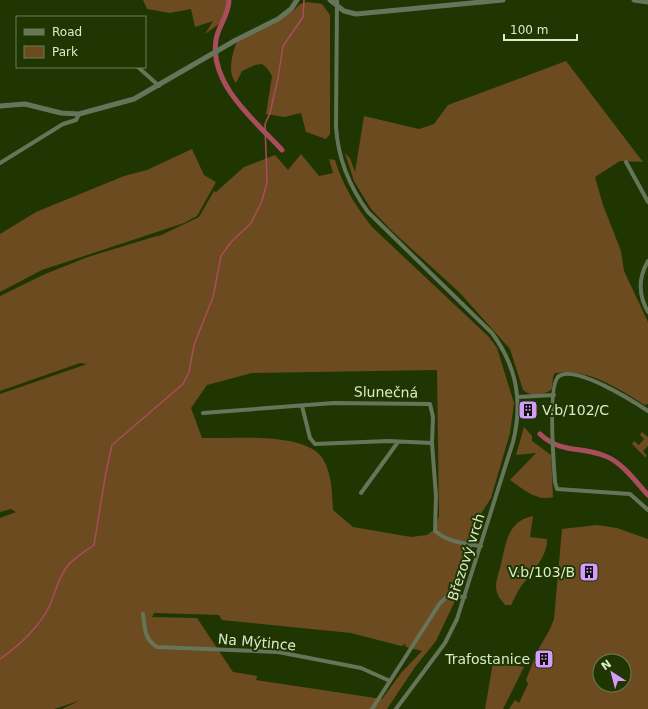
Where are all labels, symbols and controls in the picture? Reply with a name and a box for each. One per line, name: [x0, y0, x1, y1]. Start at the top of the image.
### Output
legend: [16, 16, 146, 68]
scale bar: [504, 16, 577, 42]
text: 100 m: [510, 23, 548, 37]
text: Road: [52, 25, 82, 39]
text: Park: [52, 45, 78, 59]
street label: Slunečná: [354, 383, 418, 401]
building icon: V.b/102/C: [517, 399, 539, 421]
place label: V.b/102/C: [542, 402, 609, 418]
street label: Březový vrch: [444, 511, 488, 603]
building icon: V.b/103/B: [578, 561, 600, 583]
place label: V.b/103/B: [508, 564, 575, 580]
street label: Na Mýtince: [217, 631, 297, 653]
building icon: Trafostanice: [533, 648, 555, 670]
place label: Trafostanice: [444, 651, 530, 667]
north arrow: [592, 653, 632, 693]
text: N: [599, 657, 614, 673]

